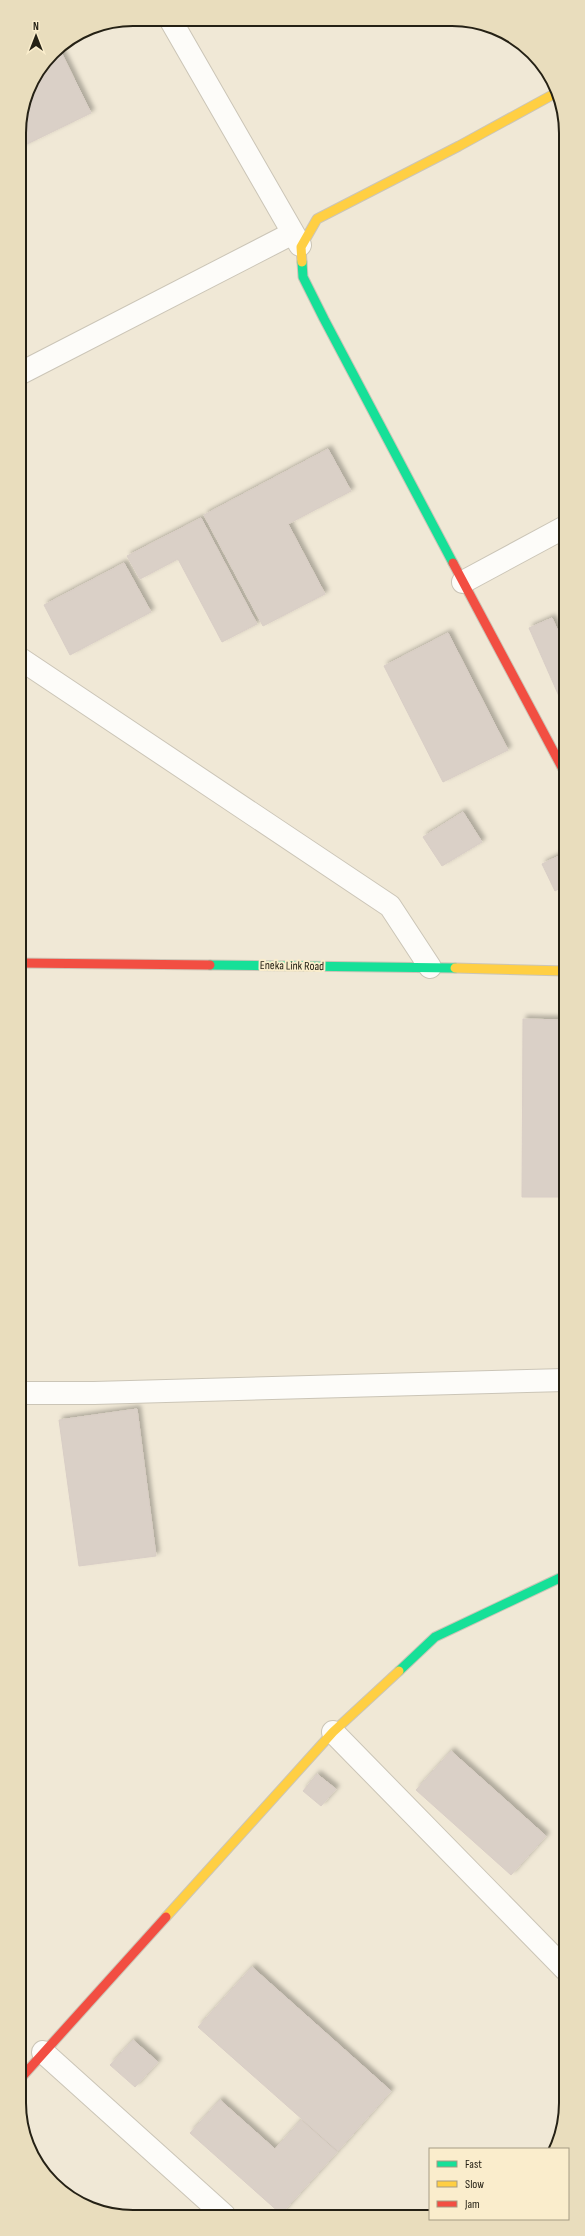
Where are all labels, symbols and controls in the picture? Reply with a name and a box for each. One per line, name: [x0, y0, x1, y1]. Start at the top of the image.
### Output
north arrow: [16, 16, 56, 56]
text: N: [33, 20, 39, 33]
street label: Eneka Link Road: [260, 958, 324, 974]
legend: [429, 2148, 569, 2220]
text: Fast: [465, 2157, 482, 2172]
text: Slow: [465, 2177, 484, 2192]
text: Jam: [464, 2197, 480, 2212]

